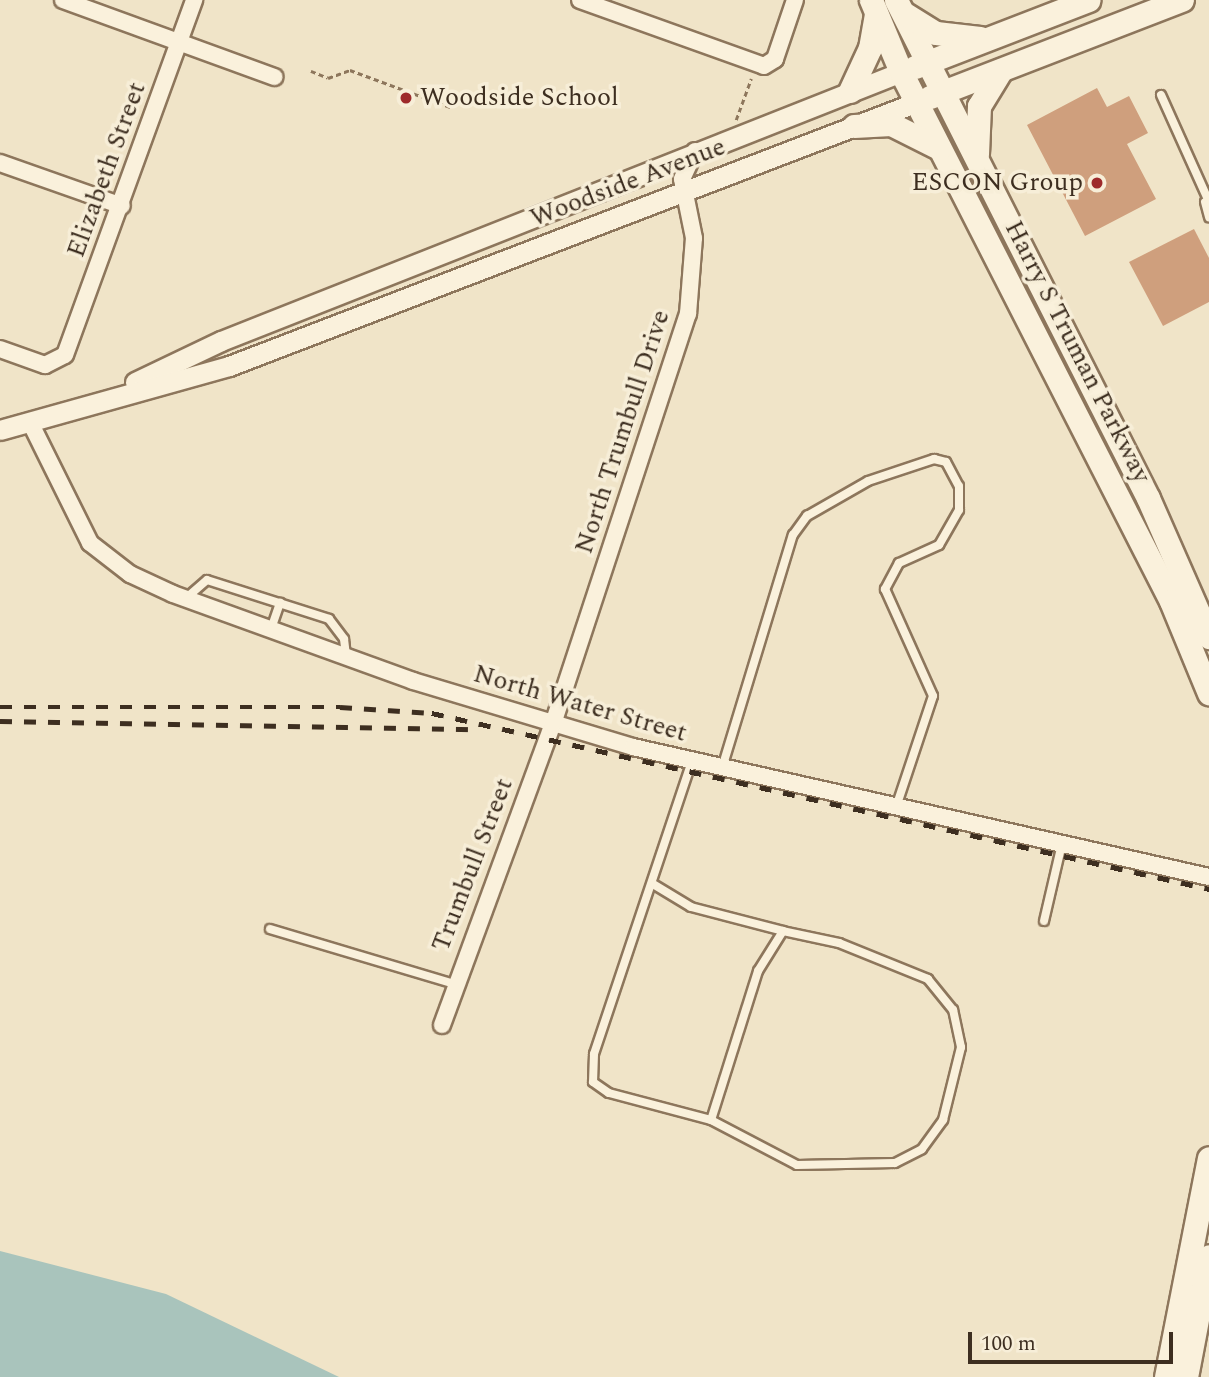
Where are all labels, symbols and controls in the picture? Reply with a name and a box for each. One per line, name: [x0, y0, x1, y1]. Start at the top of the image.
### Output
street label: Elizabeth Street: [61, 78, 153, 262]
place label: Woodside School: [420, 82, 619, 114]
marker: Woodside School: [398, 90, 414, 106]
street label: Woodside Avenue: [526, 131, 730, 235]
place label: ESCON Group: [911, 167, 1083, 199]
marker: ESCON Group: [1089, 175, 1105, 191]
street label: Harry S Truman Parkway: [997, 216, 1157, 488]
street label: North Trumbull Drive: [569, 306, 677, 558]
street label: North Water Street: [470, 659, 690, 749]
street label: Trumbull Street: [426, 774, 520, 956]
scale bar: [971, 1318, 1176, 1362]
text: 100 m: [981, 1328, 1036, 1360]

